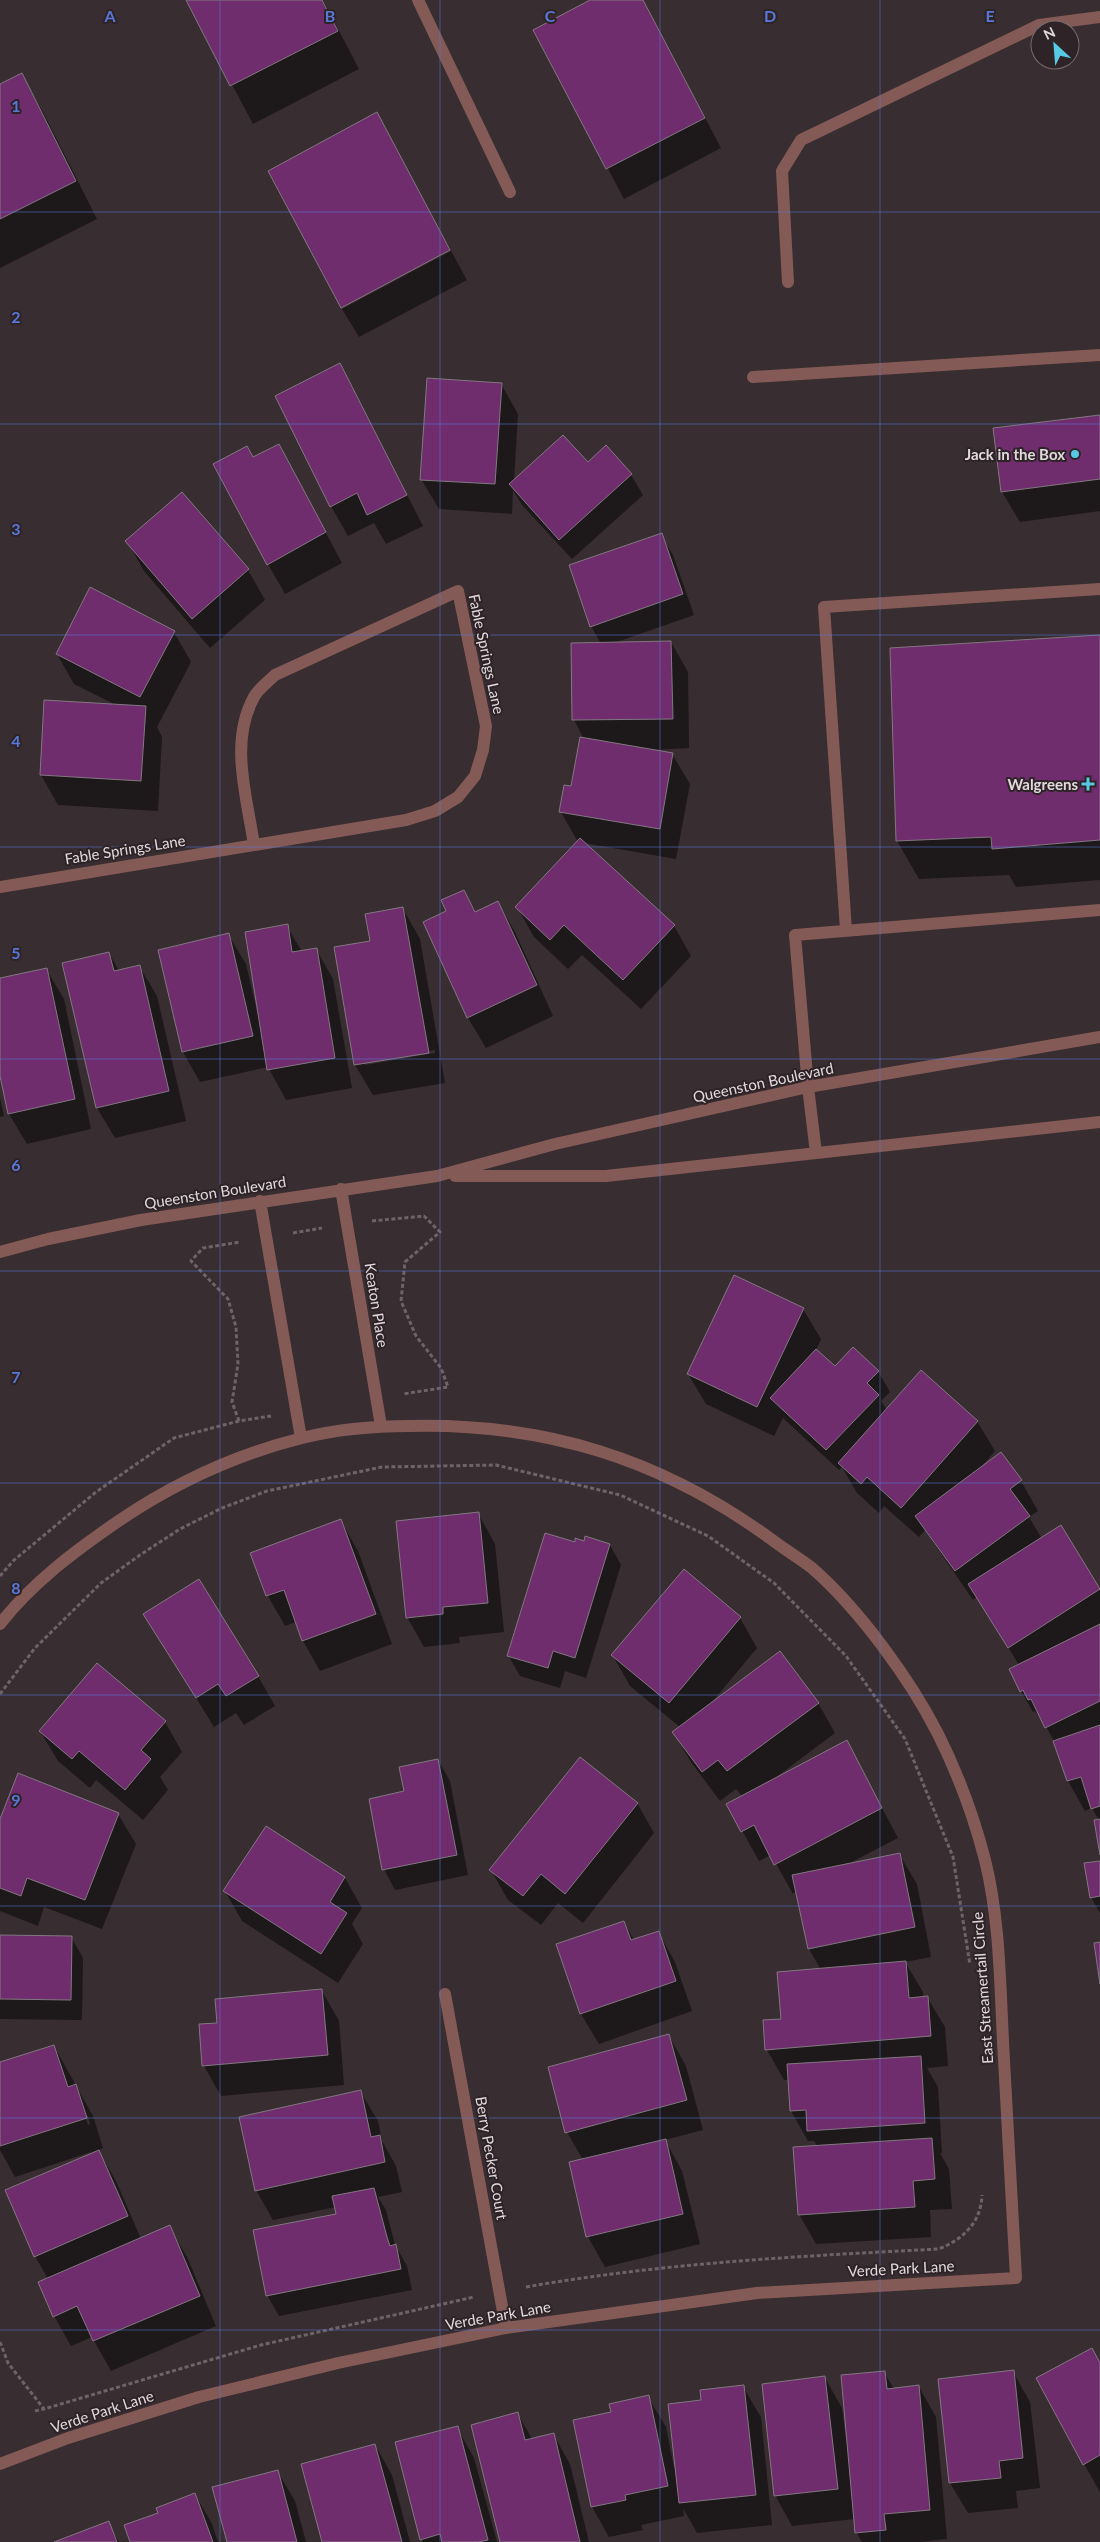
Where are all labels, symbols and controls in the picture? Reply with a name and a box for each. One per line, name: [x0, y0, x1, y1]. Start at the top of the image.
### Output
text: A: [103, 6, 116, 25]
text: B: [325, 6, 335, 25]
text: C: [545, 6, 556, 25]
text: D: [764, 6, 776, 25]
text: E: [985, 6, 995, 25]
north arrow: [1030, 20, 1080, 70]
text: N: [1041, 23, 1058, 43]
text: 1: [11, 96, 21, 115]
text: 2: [11, 307, 21, 326]
place label: Jack in the Box: [965, 445, 1065, 463]
marker: Jack in the Box: [1069, 448, 1081, 460]
text: 3: [11, 519, 21, 538]
street label: Fable Springs Lane: [466, 592, 508, 716]
text: 4: [11, 731, 21, 750]
place label: Walgreens: [1007, 775, 1078, 793]
marker: Walgreens: [1082, 778, 1094, 790]
street label: Fable Springs Lane: [63, 831, 187, 867]
text: 5: [11, 943, 21, 962]
street label: Queenston Boulevard: [691, 1058, 835, 1106]
text: 6: [11, 1155, 21, 1174]
street label: Queenston Boulevard: [143, 1172, 287, 1212]
street label: Keaton Place: [361, 1261, 393, 1349]
text: 7: [11, 1367, 21, 1386]
text: 8: [11, 1578, 21, 1597]
text: 9: [11, 1790, 21, 1809]
street label: East Streamertail Circle: [968, 1911, 996, 2065]
street label: Berry Pecker Court: [472, 2095, 512, 2222]
street label: Verde Park Lane: [847, 2256, 955, 2280]
street label: Verde Park Lane: [444, 2297, 552, 2333]
street label: Verde Park Lane: [48, 2386, 156, 2436]

